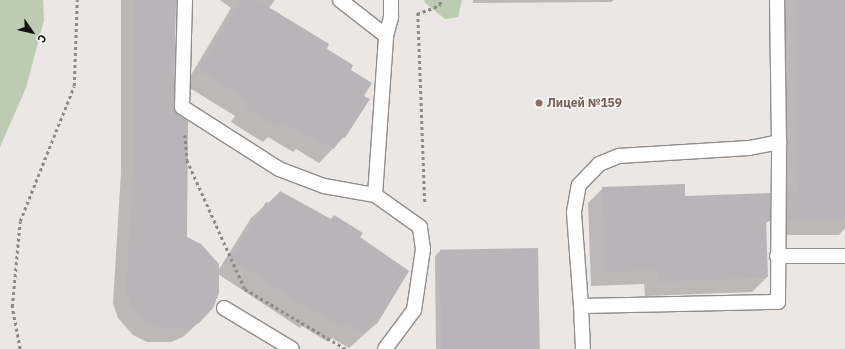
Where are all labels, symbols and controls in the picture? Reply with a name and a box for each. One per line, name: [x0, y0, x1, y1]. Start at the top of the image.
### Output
north arrow: [12, 12, 52, 52]
text: С: [34, 32, 50, 46]
place label: Лицей №159: [547, 96, 622, 110]
marker: Лицей №159: [534, 98, 544, 108]

